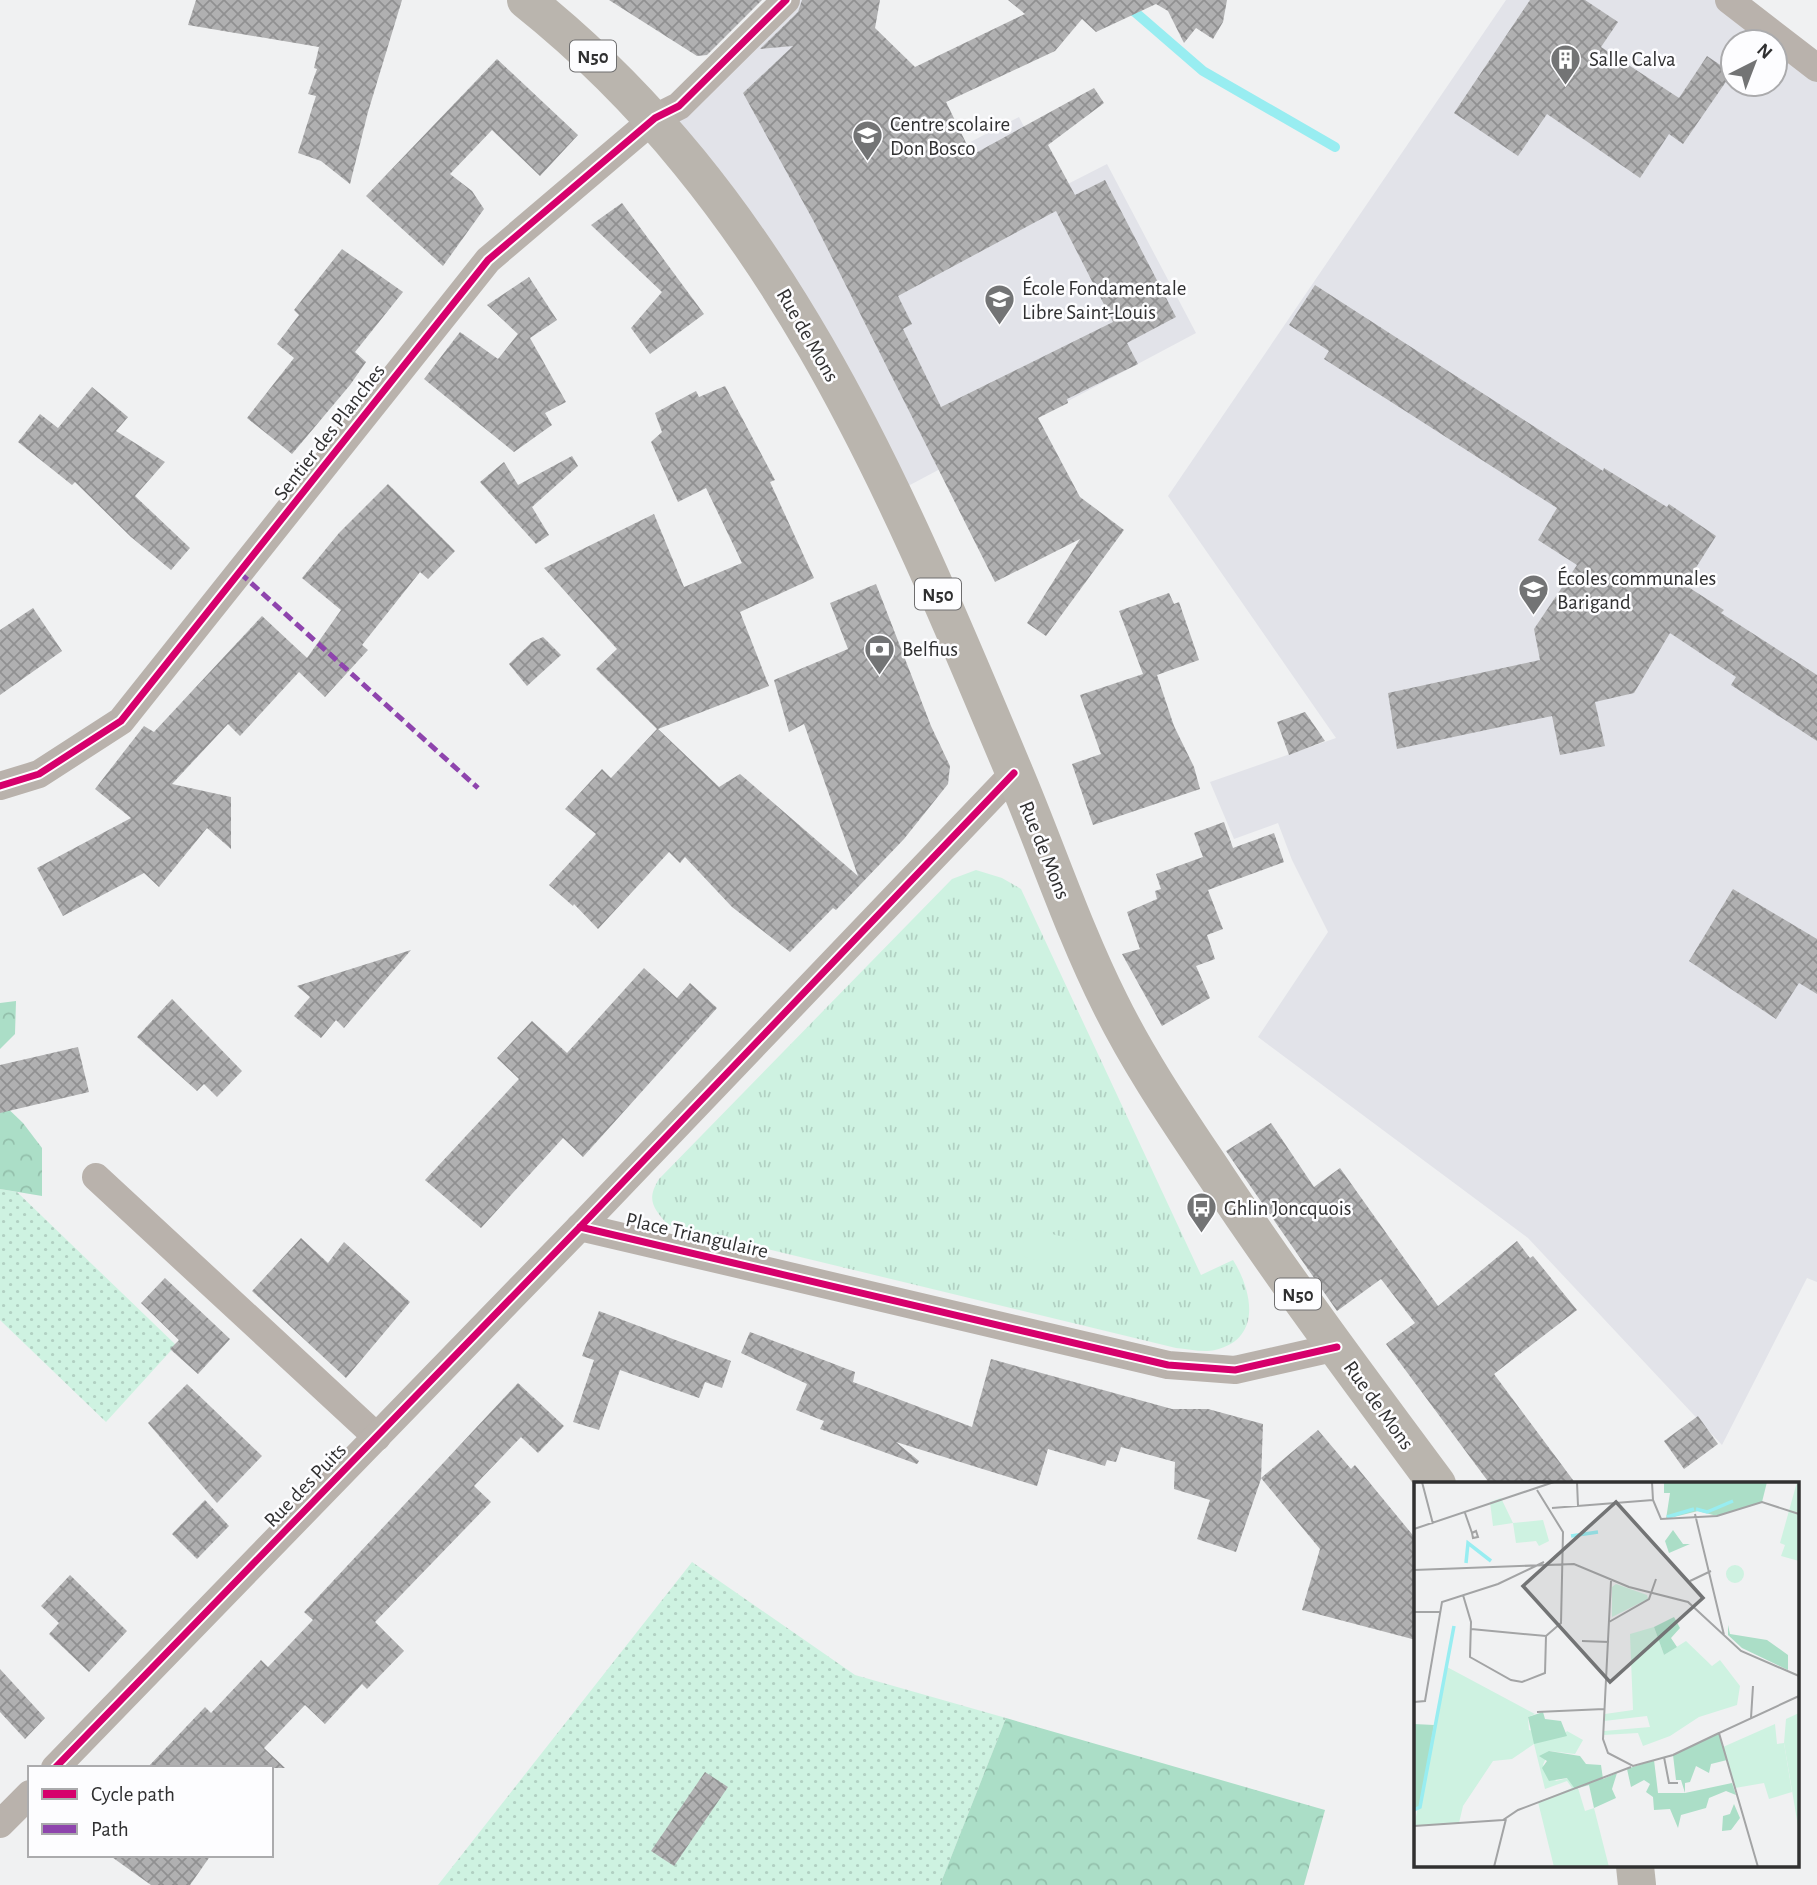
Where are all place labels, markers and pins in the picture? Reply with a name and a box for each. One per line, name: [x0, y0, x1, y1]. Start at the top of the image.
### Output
building icon: Salle Calva: [1549, 42, 1583, 86]
place label: Salle Calva: [1589, 49, 1676, 70]
place label: Centre scolaire Don Bosco: [890, 114, 1010, 159]
school or university icon: Centre scolaire Don Bosco: [850, 119, 884, 163]
place label: École Fondamentale Libre Saint-Louis: [1022, 276, 1187, 323]
school or university icon: École Fondamentale Libre Saint-Louis: [982, 283, 1016, 327]
place label: Écoles communales Barigand: [1557, 566, 1716, 613]
school or university icon: Écoles communales Barigand: [1517, 573, 1551, 617]
bank icon: Belfius: [862, 632, 896, 676]
place label: Belfius: [902, 639, 958, 660]
bus stop icon: Ghlin Joncquois: [1184, 1191, 1218, 1235]
place label: Ghlin Joncquois: [1224, 1198, 1352, 1219]

